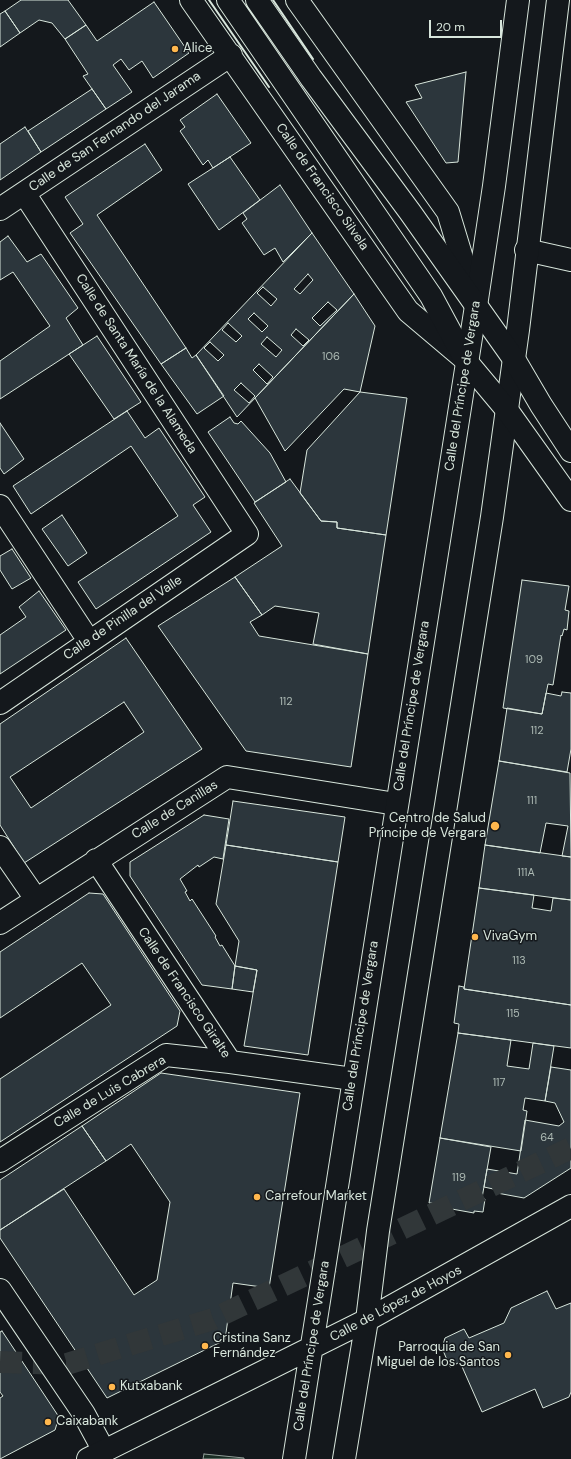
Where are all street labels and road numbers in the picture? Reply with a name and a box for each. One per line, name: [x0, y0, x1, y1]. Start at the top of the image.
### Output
street label: Calle de San Fernando del Jarama: [26, 69, 204, 195]
street label: Calle de Francisco Silvela: [272, 120, 372, 254]
street label: Calle de Santa María de la Alameda: [72, 271, 200, 457]
street label: Calle del Príncipe de Vergara: [442, 300, 484, 472]
street label: Calle de Pinilla del Valle: [61, 572, 185, 664]
street label: Calle del Príncipe de Vergara: [391, 620, 433, 792]
street label: Calle de Canillas: [129, 777, 221, 843]
street label: Calle de Francisco Giralte: [134, 925, 234, 1061]
street label: Calle del Príncipe de Vergara: [340, 940, 382, 1112]
street label: Calle de Luis Cabrera: [51, 1052, 169, 1132]
street label: Calle del Príncipe de Vergara: [291, 1260, 333, 1432]
street label: Calle de López de Hoyos: [327, 1263, 465, 1345]

